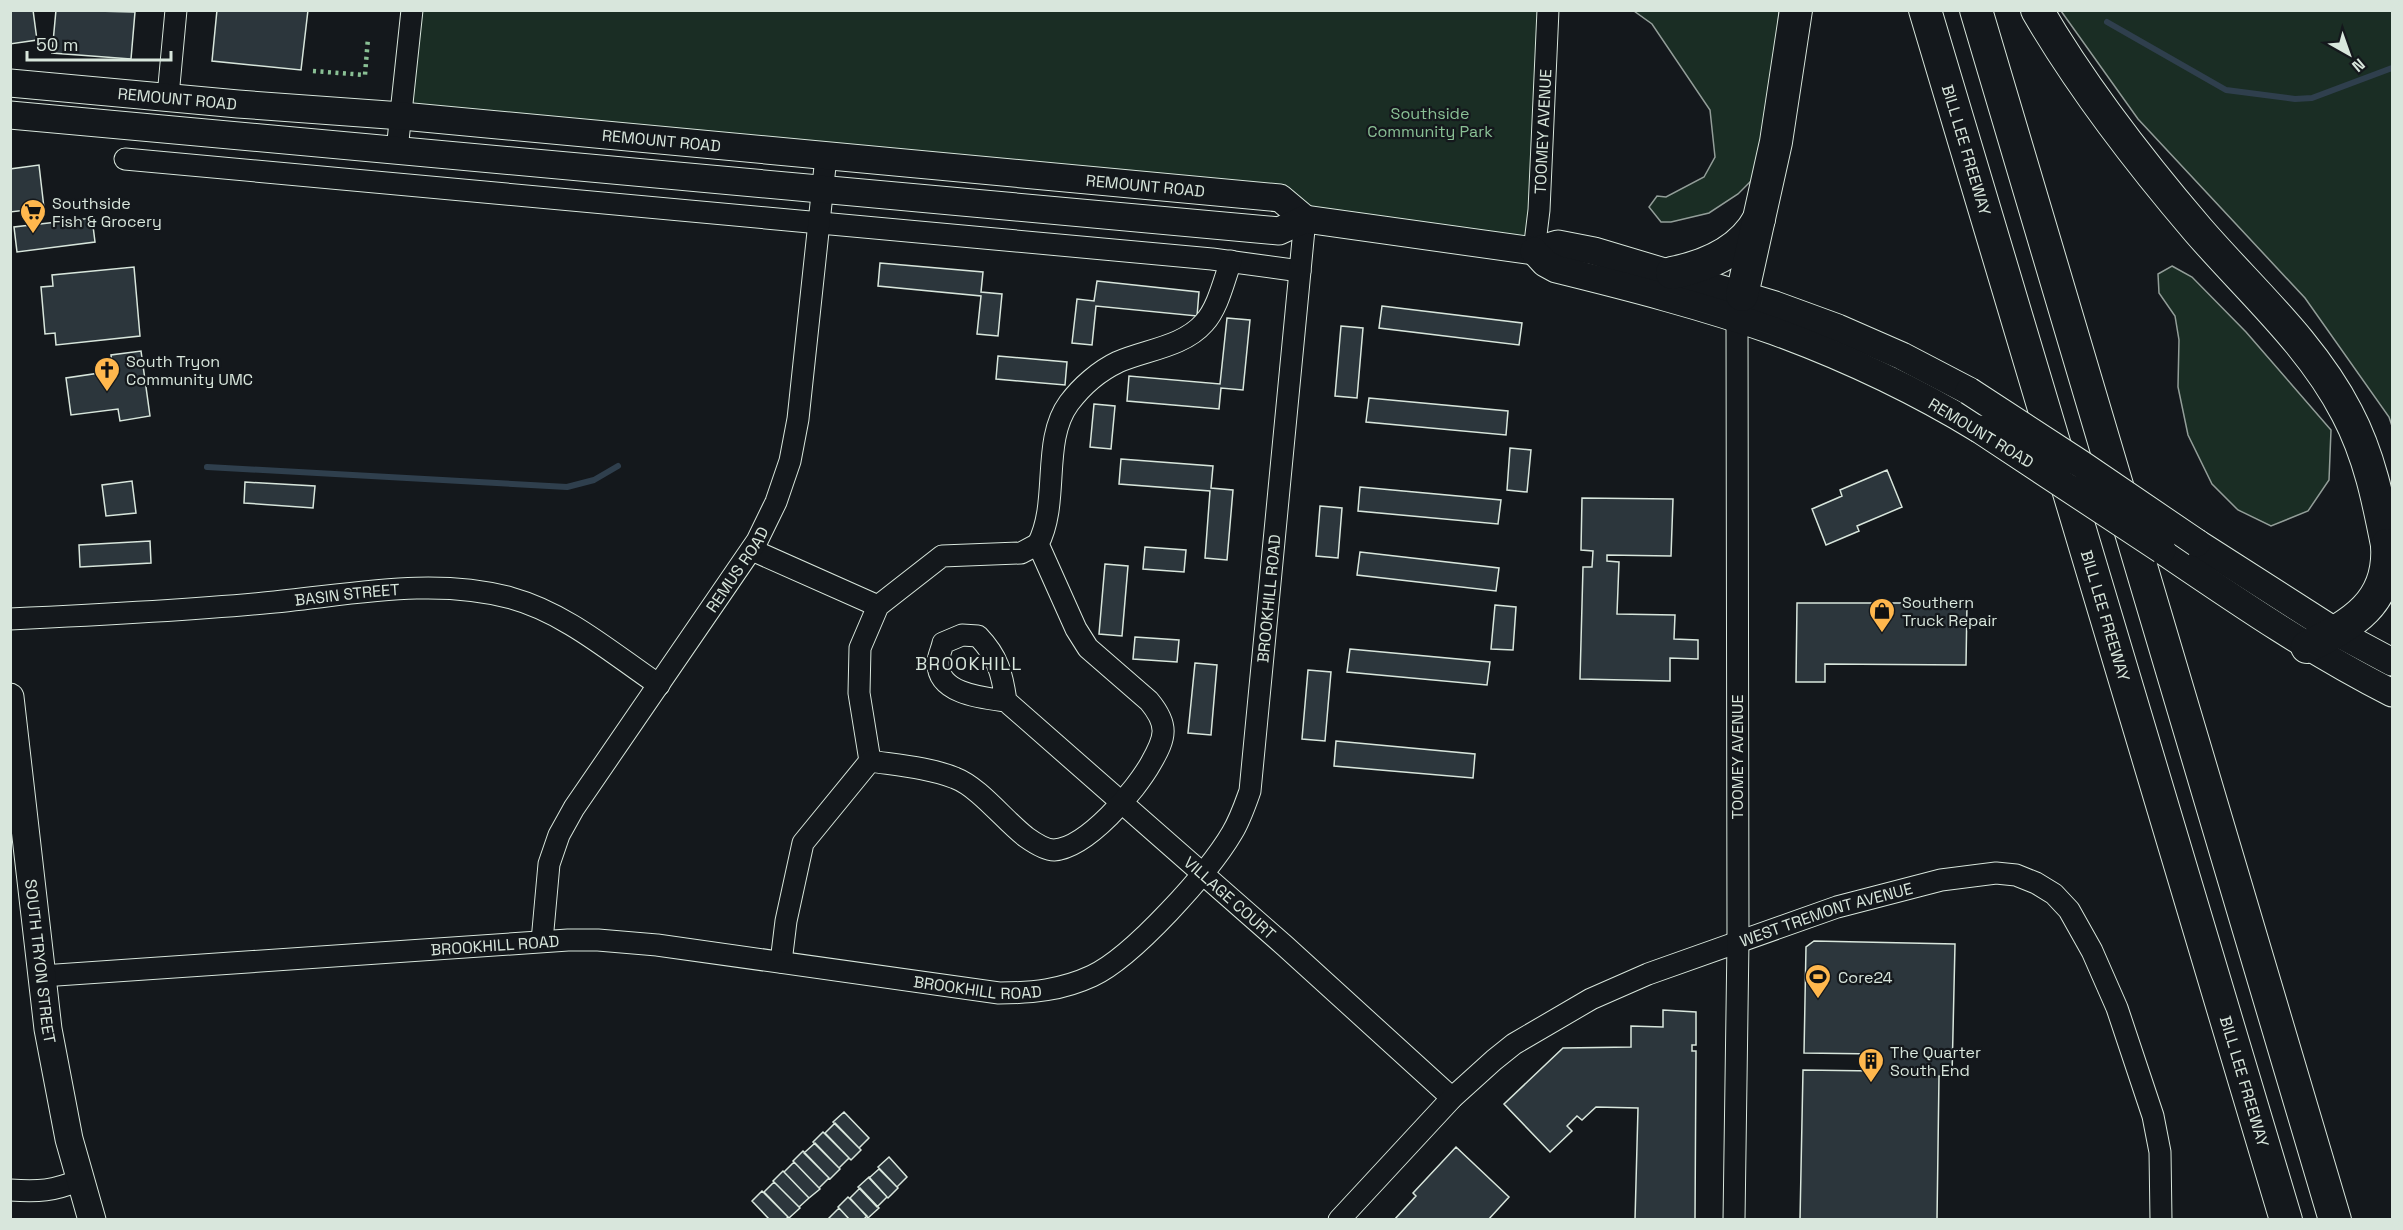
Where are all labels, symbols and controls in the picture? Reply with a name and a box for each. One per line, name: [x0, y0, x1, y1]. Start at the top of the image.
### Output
scale bar: [27, 24, 171, 62]
north arrow: [2319, 24, 2379, 84]
text: 50 m: [36, 33, 78, 56]
text: N: [2347, 54, 2369, 77]
street label: TOOMEY AVENUE: [1529, 68, 1556, 194]
street label: REMOUNT ROAD: [117, 82, 238, 114]
street label: BILL LEE FREEWAY: [1937, 82, 1996, 218]
park label: Southside Community Park: [1367, 103, 1493, 142]
street label: REMOUNT ROAD: [601, 124, 722, 156]
street label: REMOUNT ROAD: [1085, 169, 1206, 201]
place label: Southside Fish & Grocery: [52, 193, 162, 232]
supermarket icon: Southside Fish & Grocery: [18, 197, 48, 235]
place label: South Tryon Community UMC: [126, 351, 253, 390]
church icon: South Tryon Community UMC: [92, 355, 122, 393]
street label: REMOUNT ROAD: [1924, 393, 2038, 473]
street label: REMUS ROAD: [701, 523, 773, 616]
street label: BROOKHILL ROAD: [1252, 533, 1285, 664]
street label: BILL LEE FREEWAY: [2076, 548, 2135, 684]
street label: BASIN STREET: [293, 578, 400, 610]
place label: Southern Truck Repair: [1902, 592, 1997, 631]
shop icon: Southern Truck Repair: [1867, 596, 1897, 634]
district label: BROOKHILL: [915, 652, 1023, 675]
street label: TOOMEY AVENUE: [1727, 694, 1748, 820]
street label: VILLAGE COURT: [1180, 852, 1281, 944]
street label: WEST TREMONT AVENUE: [1737, 877, 1915, 951]
street label: SOUTH TRYON STREET: [20, 878, 61, 1045]
street label: BROOKHILL ROAD: [430, 930, 560, 960]
sports icon: Core24: [1803, 962, 1833, 1000]
place label: Core24: [1838, 967, 1893, 988]
street label: BROOKHILL ROAD: [912, 971, 1043, 1004]
street label: BILL LEE FREEWAY: [2215, 1013, 2274, 1150]
place label: The Quarter South End: [1890, 1042, 1981, 1081]
building icon: The Quarter South End: [1856, 1046, 1886, 1084]

